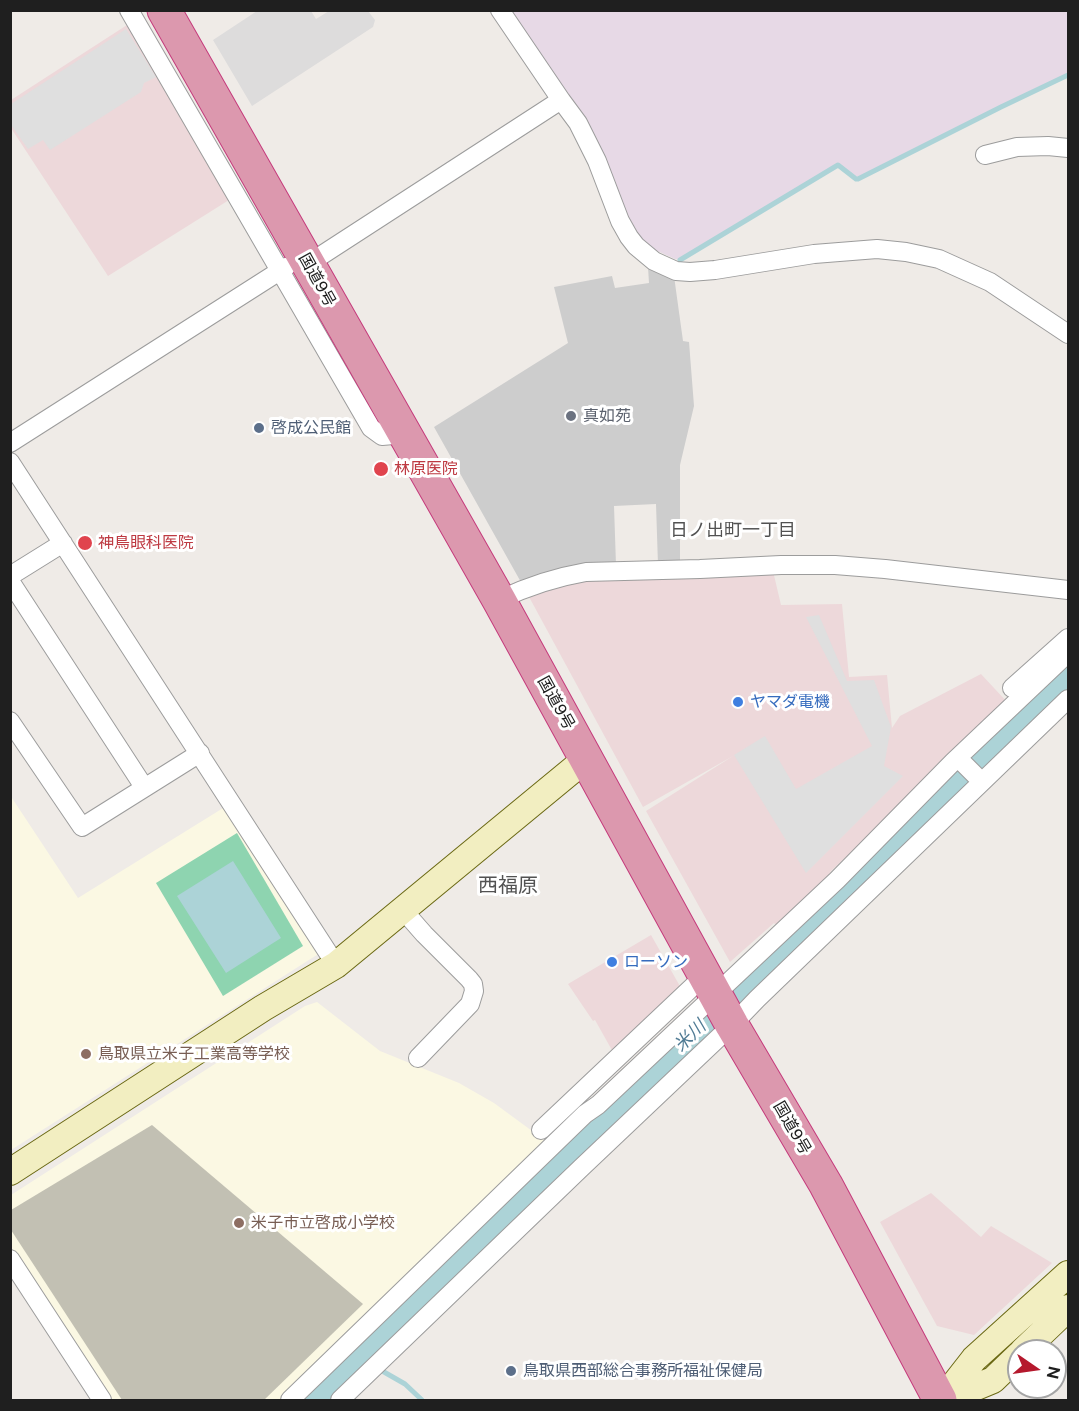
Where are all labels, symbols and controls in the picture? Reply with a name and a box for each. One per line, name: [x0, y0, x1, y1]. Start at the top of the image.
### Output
street label: 国道9号: [295, 250, 339, 310]
place label: 真如苑: [583, 406, 631, 426]
marker: 真如苑: [564, 409, 578, 423]
place label: 啓成公民館: [271, 418, 351, 438]
marker: 啓成公民館: [252, 421, 266, 435]
place label: 林原医院: [394, 459, 458, 479]
marker: 林原医院: [372, 460, 390, 478]
district label: 日ノ出町一丁目: [670, 519, 796, 541]
place label: 神鳥眼科医院: [98, 533, 194, 553]
marker: 神鳥眼科医院: [76, 534, 94, 552]
street label: 国道9号: [534, 673, 578, 733]
place label: ヤマダ電機: [750, 692, 830, 712]
marker: ヤマダ電機: [731, 695, 745, 709]
district label: 西福原: [478, 874, 538, 898]
place label: ローソン: [624, 952, 688, 972]
marker: ローソン: [605, 955, 619, 969]
water label: 米川: [670, 1016, 710, 1056]
place label: 鳥取県立米子工業高等学校: [98, 1044, 290, 1064]
marker: 鳥取県立米子工業高等学校: [79, 1047, 93, 1061]
street label: 国道9号: [769, 1098, 815, 1158]
place label: 米子市立啓成小学校: [251, 1213, 395, 1233]
marker: 米子市立啓成小学校: [232, 1216, 246, 1230]
north arrow: [1007, 1339, 1067, 1399]
place label: 鳥取県西部総合事務所福祉保健局: [523, 1361, 763, 1381]
marker: 鳥取県西部総合事務所福祉保健局: [504, 1364, 518, 1378]
text: N: [1042, 1364, 1064, 1381]

